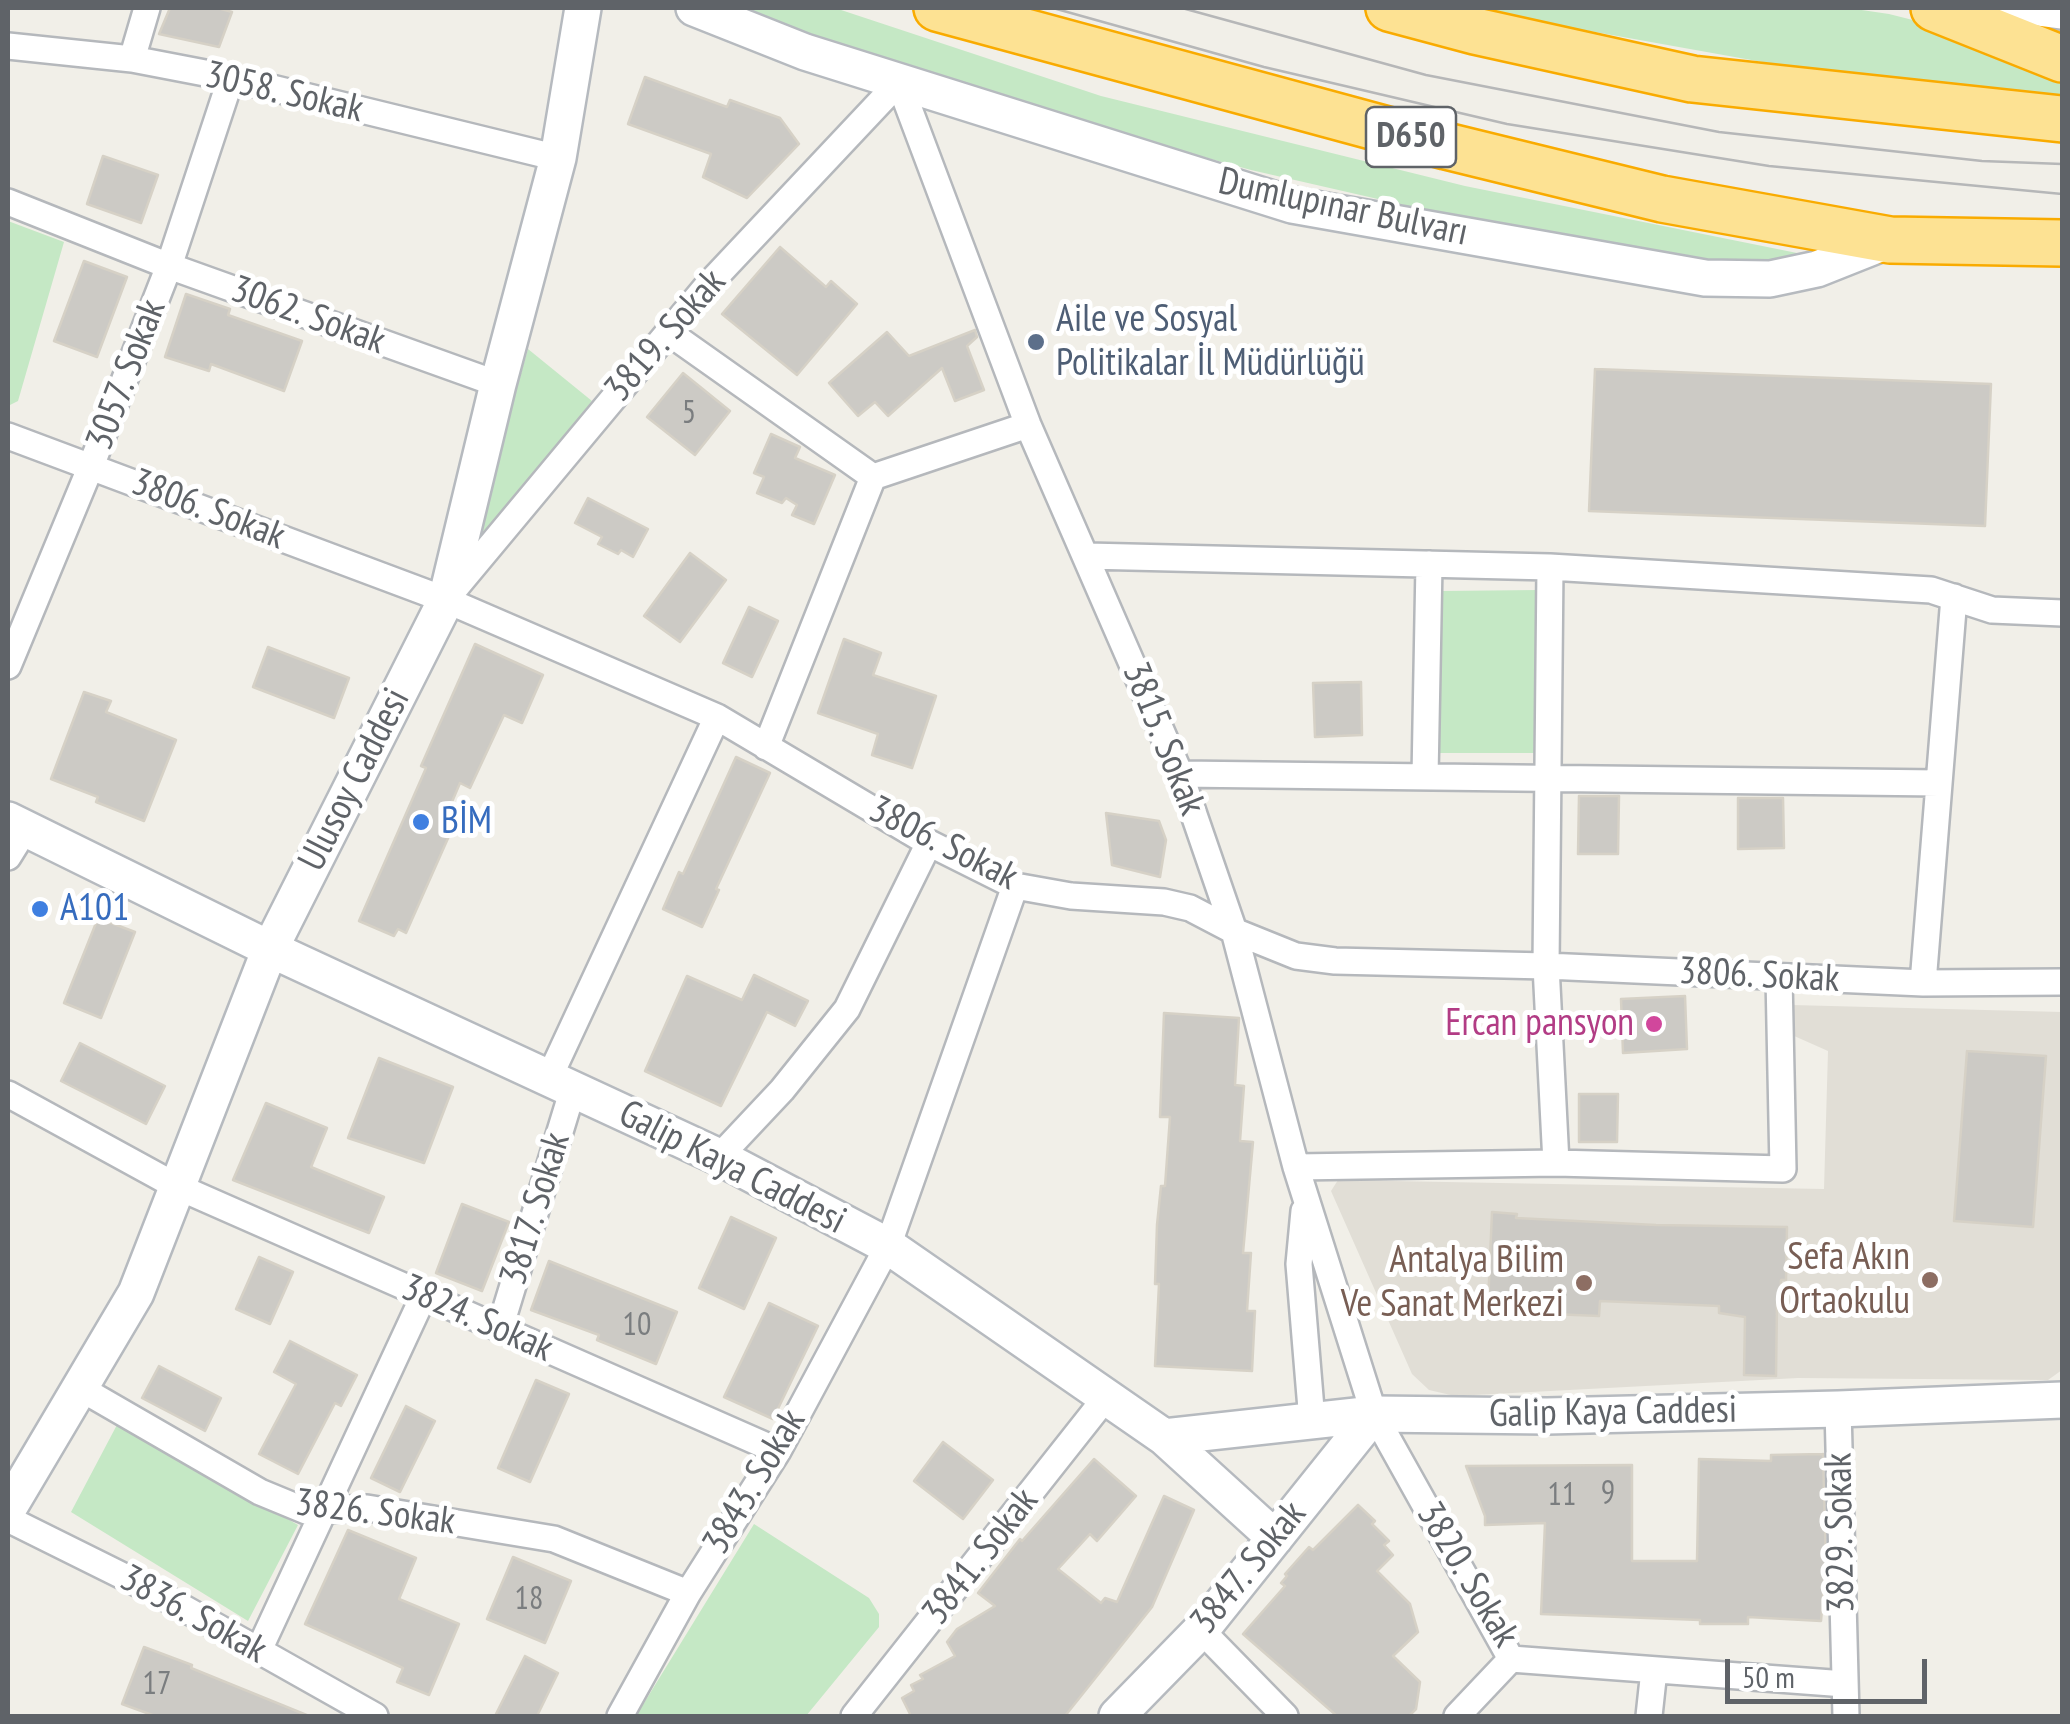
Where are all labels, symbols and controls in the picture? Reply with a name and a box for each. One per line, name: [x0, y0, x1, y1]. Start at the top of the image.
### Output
street label: 3058. Sokak: [201, 53, 367, 133]
road number: D650: [1366, 107, 1456, 167]
street label: Dumlupınar Bulvarı: [1214, 159, 1472, 257]
street label: 3819. Sokak: [596, 260, 736, 412]
street label: 3062. Sokak: [225, 267, 391, 365]
street label: 3057. Sokak: [78, 293, 176, 457]
place label: Aile ve Sosyal Politikalar İl Müdürlüğü: [1056, 297, 1365, 386]
marker: Aile ve Sosyal Politikalar İl Müdürlüğü: [1025, 331, 1047, 353]
house number: 5: [682, 395, 696, 433]
street label: 3806. Sokak: [125, 460, 291, 560]
street label: 3815. Sokak: [1112, 656, 1214, 822]
street label: Ulusoy Caddesi: [290, 681, 420, 879]
street label: 3806. Sokak: [861, 787, 1025, 901]
place label: BİM: [441, 799, 492, 845]
marker: BİM: [410, 811, 432, 833]
place label: A101: [60, 886, 129, 932]
marker: A101: [29, 898, 51, 920]
street label: 3806. Sokak: [1678, 949, 1840, 1003]
place label: Ercan pansyon: [1445, 1001, 1634, 1047]
marker: Ercan pansyon: [1643, 1013, 1665, 1035]
street label: Galip Kaya Caddesi: [611, 1091, 853, 1245]
street label: 3817. Sokak: [491, 1127, 581, 1291]
place label: Sefa Akın Ortaokulu: [1779, 1235, 1910, 1324]
place label: Antalya Bilim Ve Sanat Merkezi: [1341, 1238, 1564, 1328]
street label: 3824. Sokak: [394, 1266, 560, 1372]
marker: Sefa Akın Ortaokulu: [1919, 1269, 1941, 1291]
marker: Antalya Bilim Ve Sanat Merkezi: [1573, 1272, 1595, 1294]
house number: 10: [623, 1307, 651, 1345]
street label: Galip Kaya Caddesi: [1489, 1388, 1737, 1438]
street label: 3843. Sokak: [694, 1401, 816, 1563]
street label: 3829. Sokak: [1817, 1452, 1865, 1614]
house number: 9: [1601, 1475, 1615, 1513]
house number: 11: [1548, 1477, 1576, 1515]
street label: 3841. Sokak: [914, 1480, 1048, 1634]
street label: 3826. Sokak: [293, 1481, 457, 1545]
street label: 3847. Sokak: [1182, 1493, 1316, 1643]
street label: 3820. Sokak: [1406, 1494, 1528, 1656]
street label: 3836. Sokak: [112, 1556, 274, 1674]
house number: 18: [515, 1581, 543, 1619]
scale bar: [1730, 1639, 1932, 1701]
text: 50 m: [1742, 1657, 1795, 1696]
house number: 17: [143, 1666, 171, 1704]

